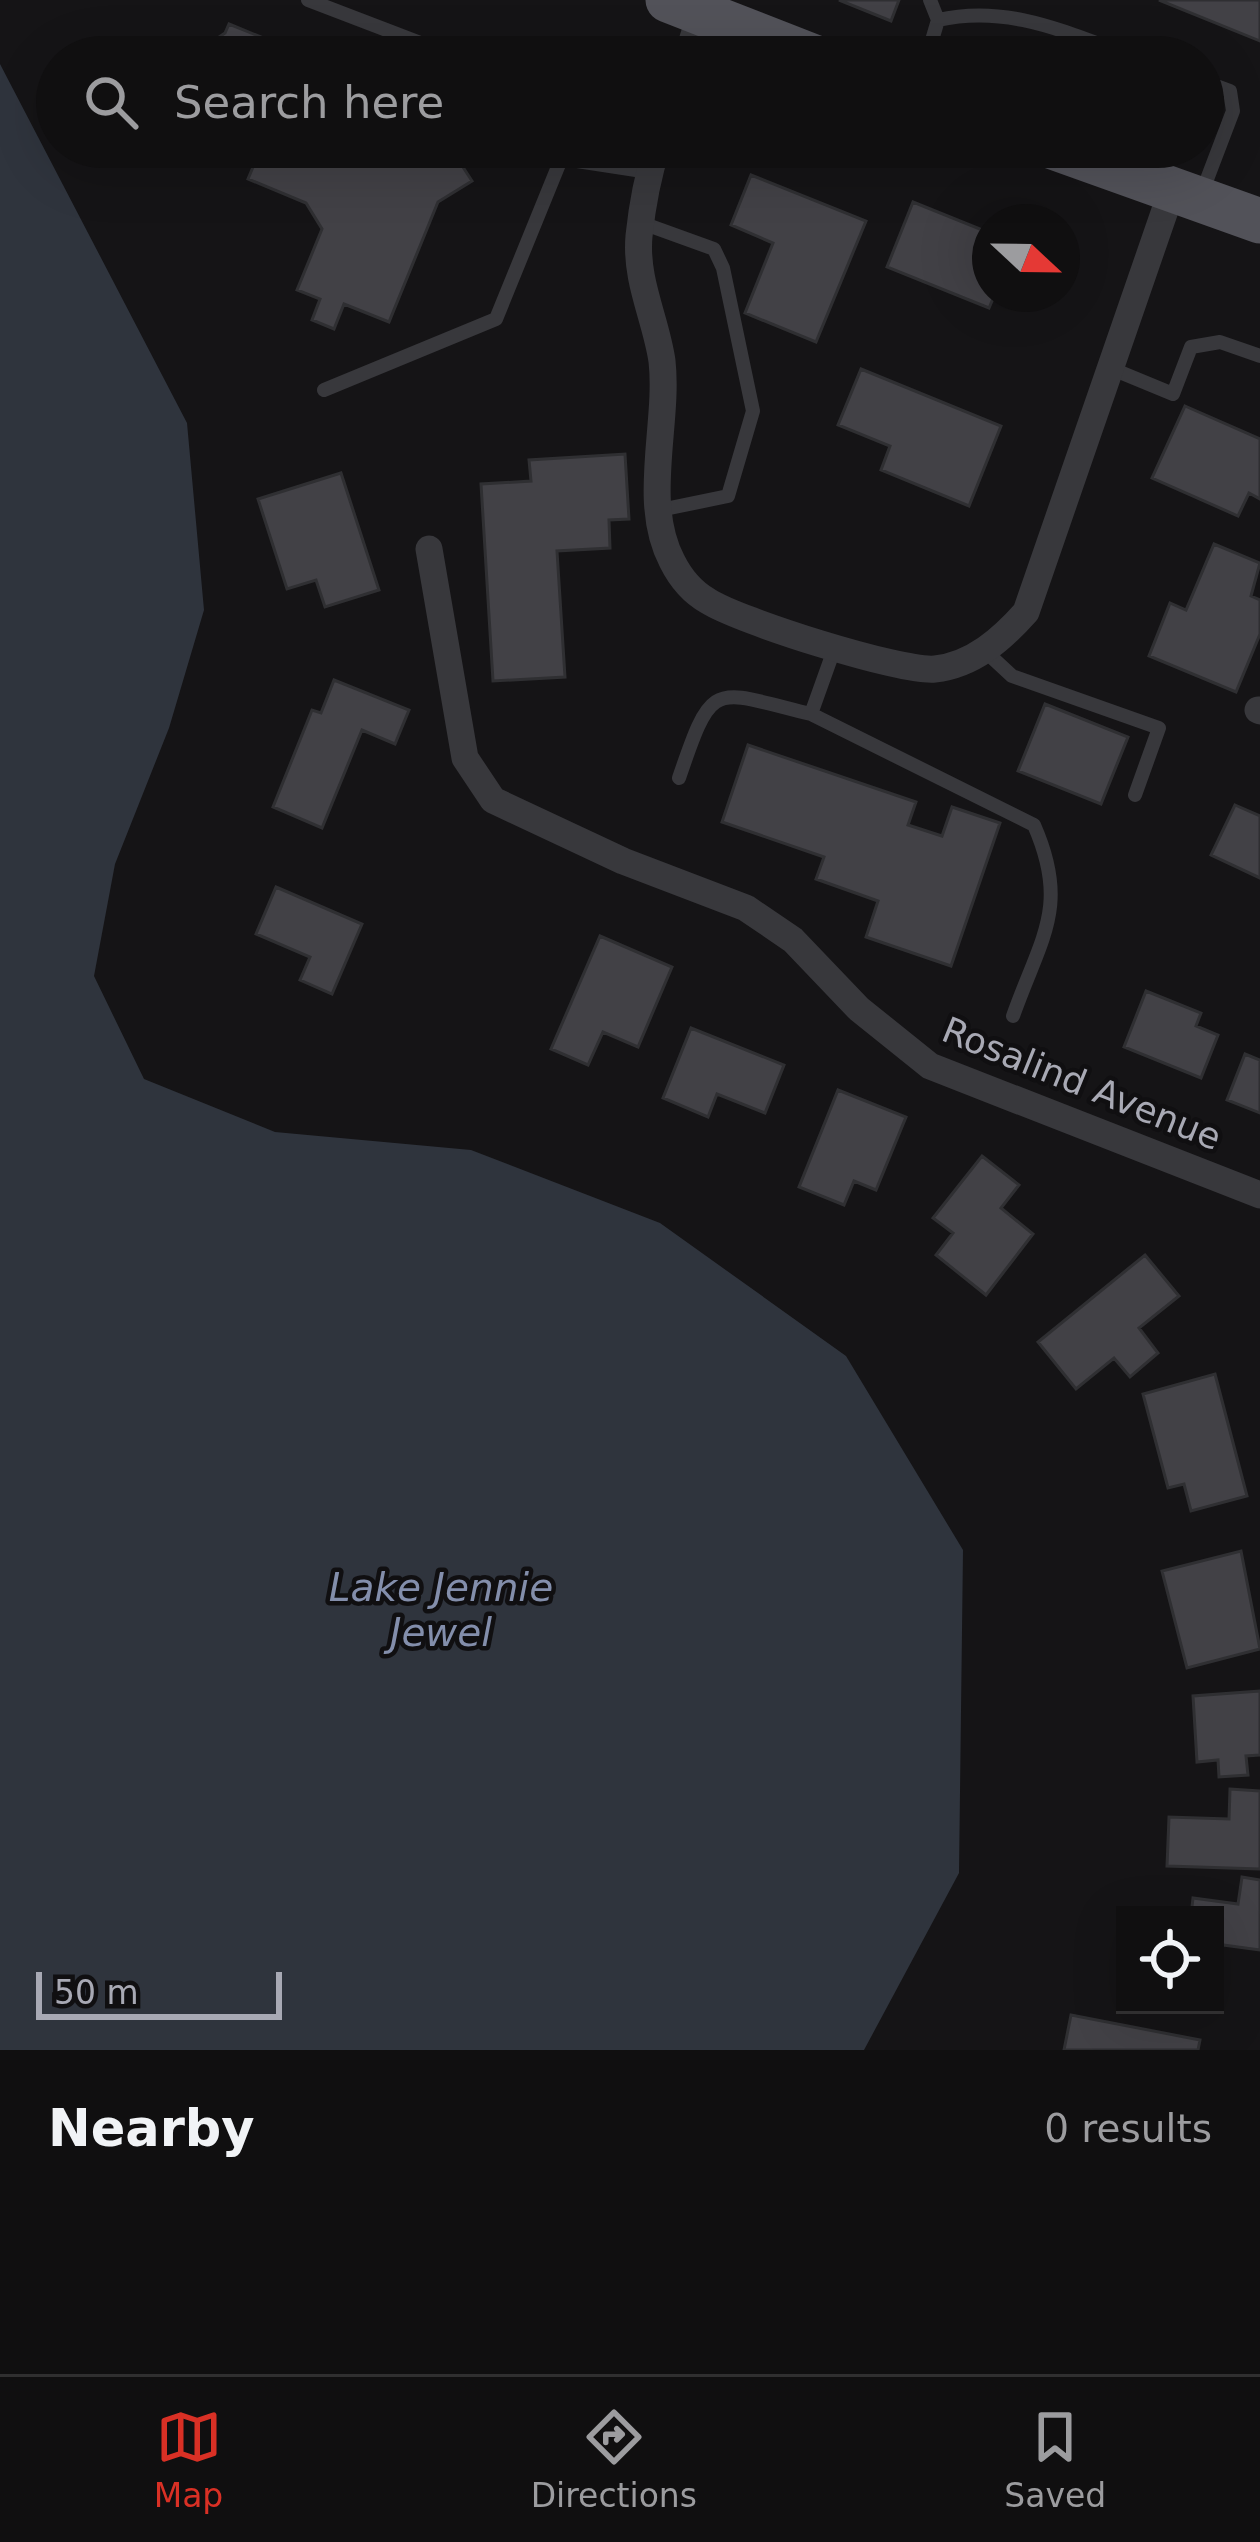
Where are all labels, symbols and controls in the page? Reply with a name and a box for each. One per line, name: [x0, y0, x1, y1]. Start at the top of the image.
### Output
search box: [36, 36, 1224, 168]
icon: search: [78, 69, 144, 135]
text: Search here: [174, 76, 444, 129]
north arrow: [972, 204, 1080, 312]
street label: Rosalind Avenue: [936, 1009, 1227, 1158]
water label: Lake Jennie Jewel: [329, 1565, 553, 1655]
map controls: [1116, 1906, 1224, 2014]
button: locate: [1116, 1906, 1224, 2014]
scale bar: [36, 1966, 282, 2019]
text: 50 m: [54, 1973, 139, 2012]
text: Nearby: [48, 2099, 255, 2158]
text: 0 results: [1044, 2106, 1212, 2151]
tab: Map: [154, 2404, 223, 2515]
tab: Directions: [531, 2404, 697, 2515]
tab: Saved: [1004, 2404, 1106, 2515]

